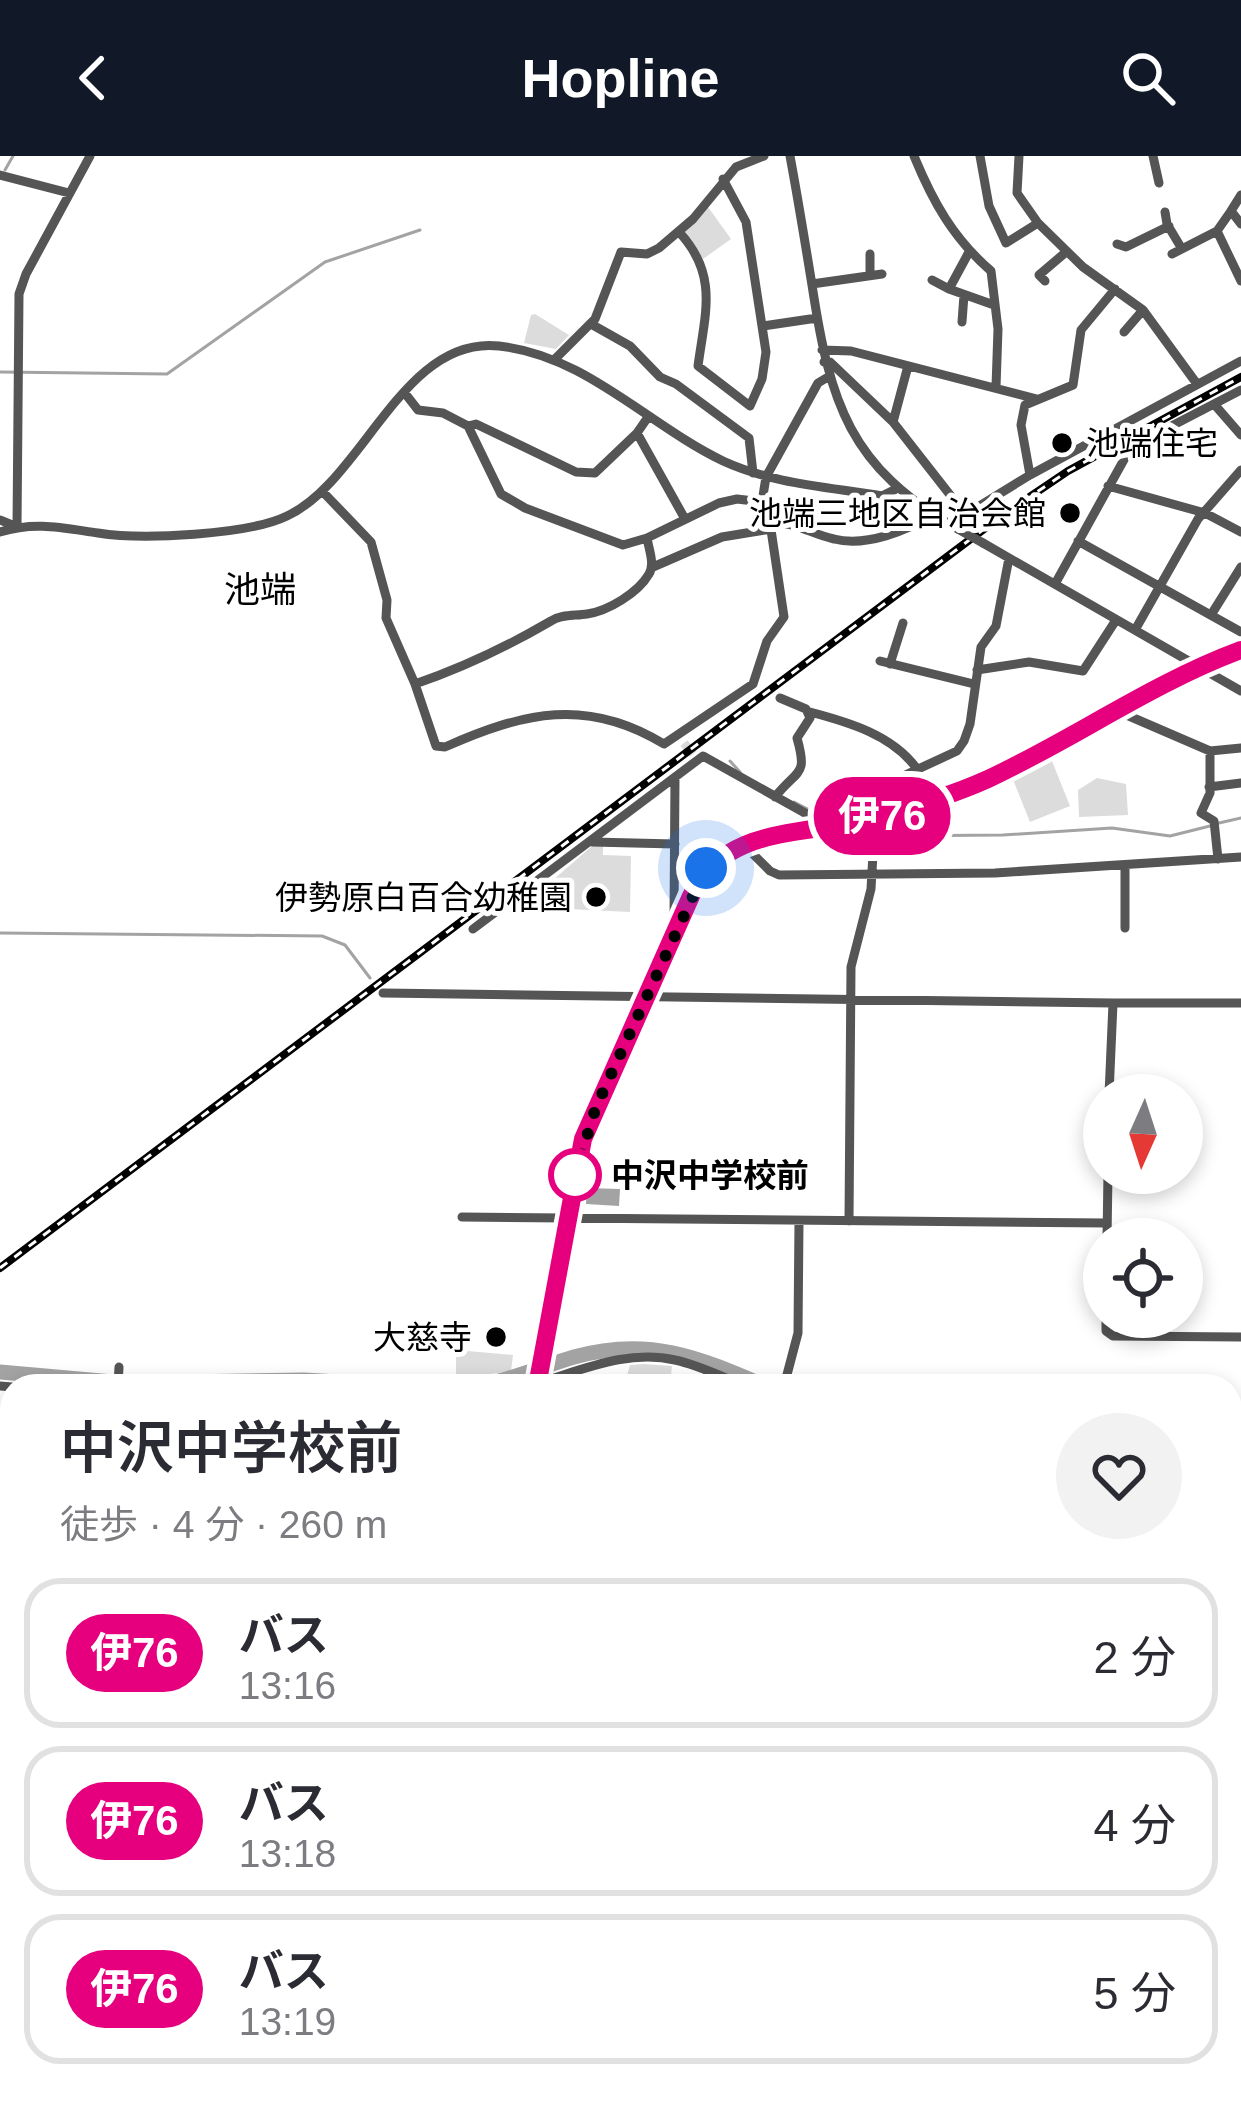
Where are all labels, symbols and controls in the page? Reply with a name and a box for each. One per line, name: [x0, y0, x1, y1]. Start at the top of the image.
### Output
icon: back: [60, 45, 126, 111]
icon: search: [1115, 45, 1181, 111]
text: Hopline: [522, 48, 720, 108]
place label: 池端住宅: [1086, 425, 1218, 462]
marker: 池端住宅: [1049, 430, 1075, 456]
place label: 池端三地区自治会館: [749, 495, 1046, 532]
marker: 池端三地区自治会館: [1057, 500, 1083, 526]
district label: 池端: [224, 569, 296, 610]
line badge: 伊76: [813, 777, 951, 855]
text: 伊76: [838, 792, 926, 839]
your location: [676, 838, 736, 898]
place label: 伊勢原白百合幼稚園: [275, 879, 572, 916]
marker: 伊勢原白百合幼稚園: [583, 884, 609, 910]
north arrow: [1083, 1074, 1203, 1194]
map controls: [1083, 1074, 1203, 1338]
marker: 中沢中学校前: [550, 1150, 600, 1200]
place label: 中沢中学校前: [611, 1157, 809, 1194]
button: locate: [1083, 1218, 1203, 1338]
place label: 大慈寺: [373, 1319, 472, 1356]
marker: 大慈寺: [483, 1324, 509, 1350]
button: heart: [1056, 1413, 1182, 1539]
text: 中沢中学校前: [60, 1416, 402, 1480]
text: 徒歩 · 4 分 · 260 m: [60, 1503, 387, 1546]
text: バス: [239, 1610, 329, 1661]
text: 伊76: [90, 1629, 179, 1676]
text: 2 分: [1093, 1632, 1176, 1683]
text: 13:16: [239, 1664, 336, 1707]
text: バス: [239, 1778, 329, 1829]
text: 伊76: [90, 1797, 179, 1844]
text: 4 分: [1093, 1800, 1176, 1851]
text: 13:18: [239, 1832, 336, 1875]
text: バス: [239, 1946, 329, 1997]
text: 伊76: [90, 1965, 179, 2012]
text: 5 分: [1093, 1968, 1176, 2019]
text: 13:19: [239, 2000, 336, 2043]

